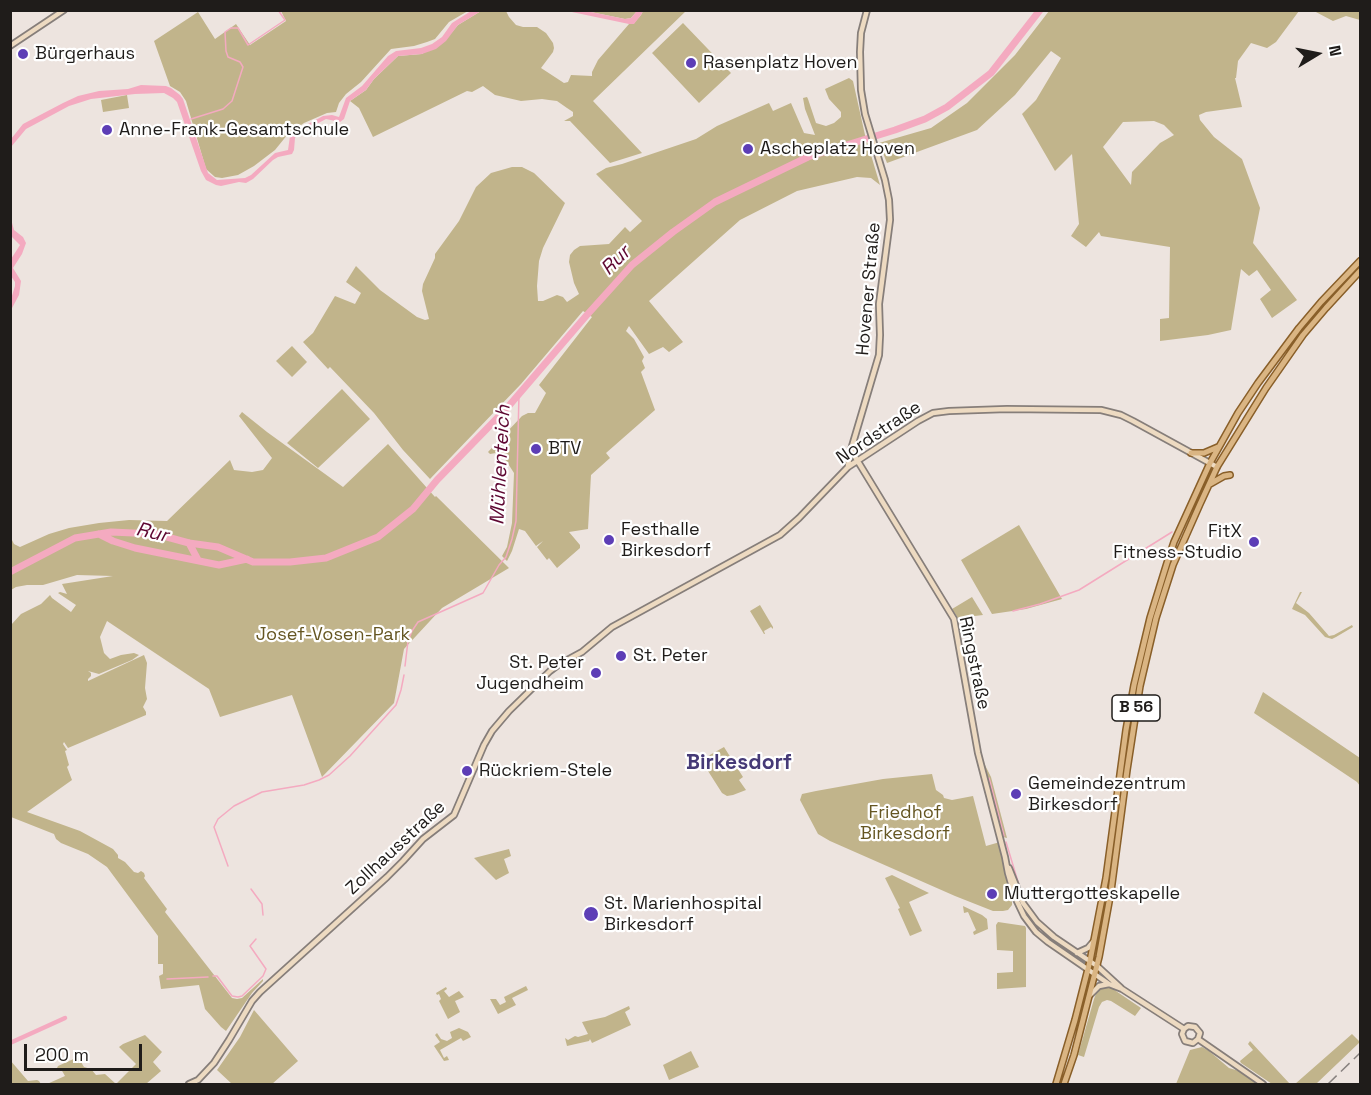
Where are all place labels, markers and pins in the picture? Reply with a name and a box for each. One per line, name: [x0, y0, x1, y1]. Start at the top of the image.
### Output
place label: Bürgerhaus: [35, 43, 135, 65]
marker: Bürgerhaus: [16, 47, 30, 61]
place label: Rasenplatz Hoven: [703, 52, 857, 74]
marker: Rasenplatz Hoven: [684, 56, 698, 70]
place label: Anne-Frank-Gesamtschule: [119, 119, 349, 141]
marker: Anne-Frank-Gesamtschule: [100, 123, 114, 137]
place label: Ascheplatz Hoven: [760, 138, 915, 160]
marker: Ascheplatz Hoven: [741, 142, 755, 156]
place label: BTV: [548, 438, 581, 460]
marker: BTV: [529, 442, 543, 456]
place label: Festhalle Birkesdorf: [621, 519, 711, 562]
place label: FitX Fitness-Studio: [1113, 521, 1242, 564]
marker: Festhalle Birkesdorf: [602, 533, 616, 547]
marker: FitX Fitness-Studio: [1247, 535, 1261, 549]
place label: St. Peter: [633, 645, 708, 667]
marker: St. Peter: [614, 649, 628, 663]
place label: St. Peter Jugendheim: [476, 652, 584, 694]
marker: St. Peter Jugendheim: [589, 666, 603, 680]
place label: Rückriem-Stele: [479, 760, 612, 782]
marker: Rückriem-Stele: [460, 764, 474, 778]
place label: Gemeindezentrum Birkesdorf: [1028, 773, 1186, 816]
marker: Gemeindezentrum Birkesdorf: [1009, 787, 1023, 801]
place label: Muttergotteskapelle: [1004, 883, 1180, 905]
marker: Muttergotteskapelle: [985, 887, 999, 901]
place label: St. Marienhospital Birkesdorf: [604, 893, 762, 936]
marker: St. Marienhospital Birkesdorf: [582, 905, 600, 923]

